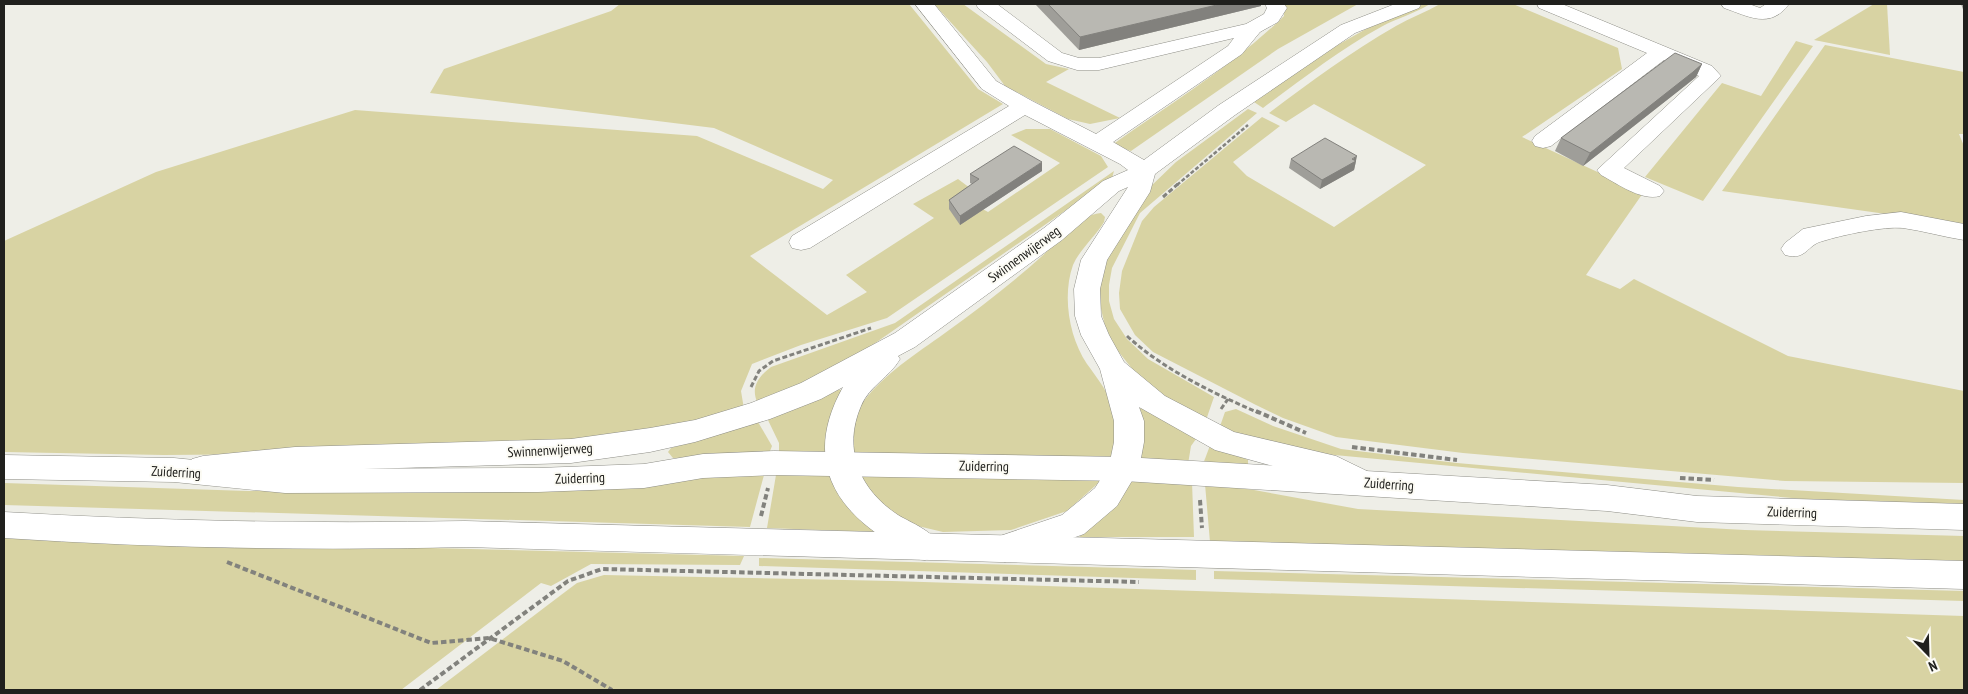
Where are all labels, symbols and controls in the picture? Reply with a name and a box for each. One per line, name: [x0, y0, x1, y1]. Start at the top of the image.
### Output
street label: Swinnenwijerweg: [984, 222, 1064, 286]
street label: Swinnenwijerweg: [507, 439, 593, 461]
street label: Zuiderring: [959, 457, 1009, 475]
street label: Zuiderring: [151, 462, 201, 482]
street label: Zuiderring: [555, 468, 605, 488]
street label: Zuiderring: [1364, 473, 1414, 495]
street label: Zuiderring: [1767, 502, 1817, 522]
north arrow: [1903, 629, 1953, 679]
text: N: [1926, 656, 1940, 676]

